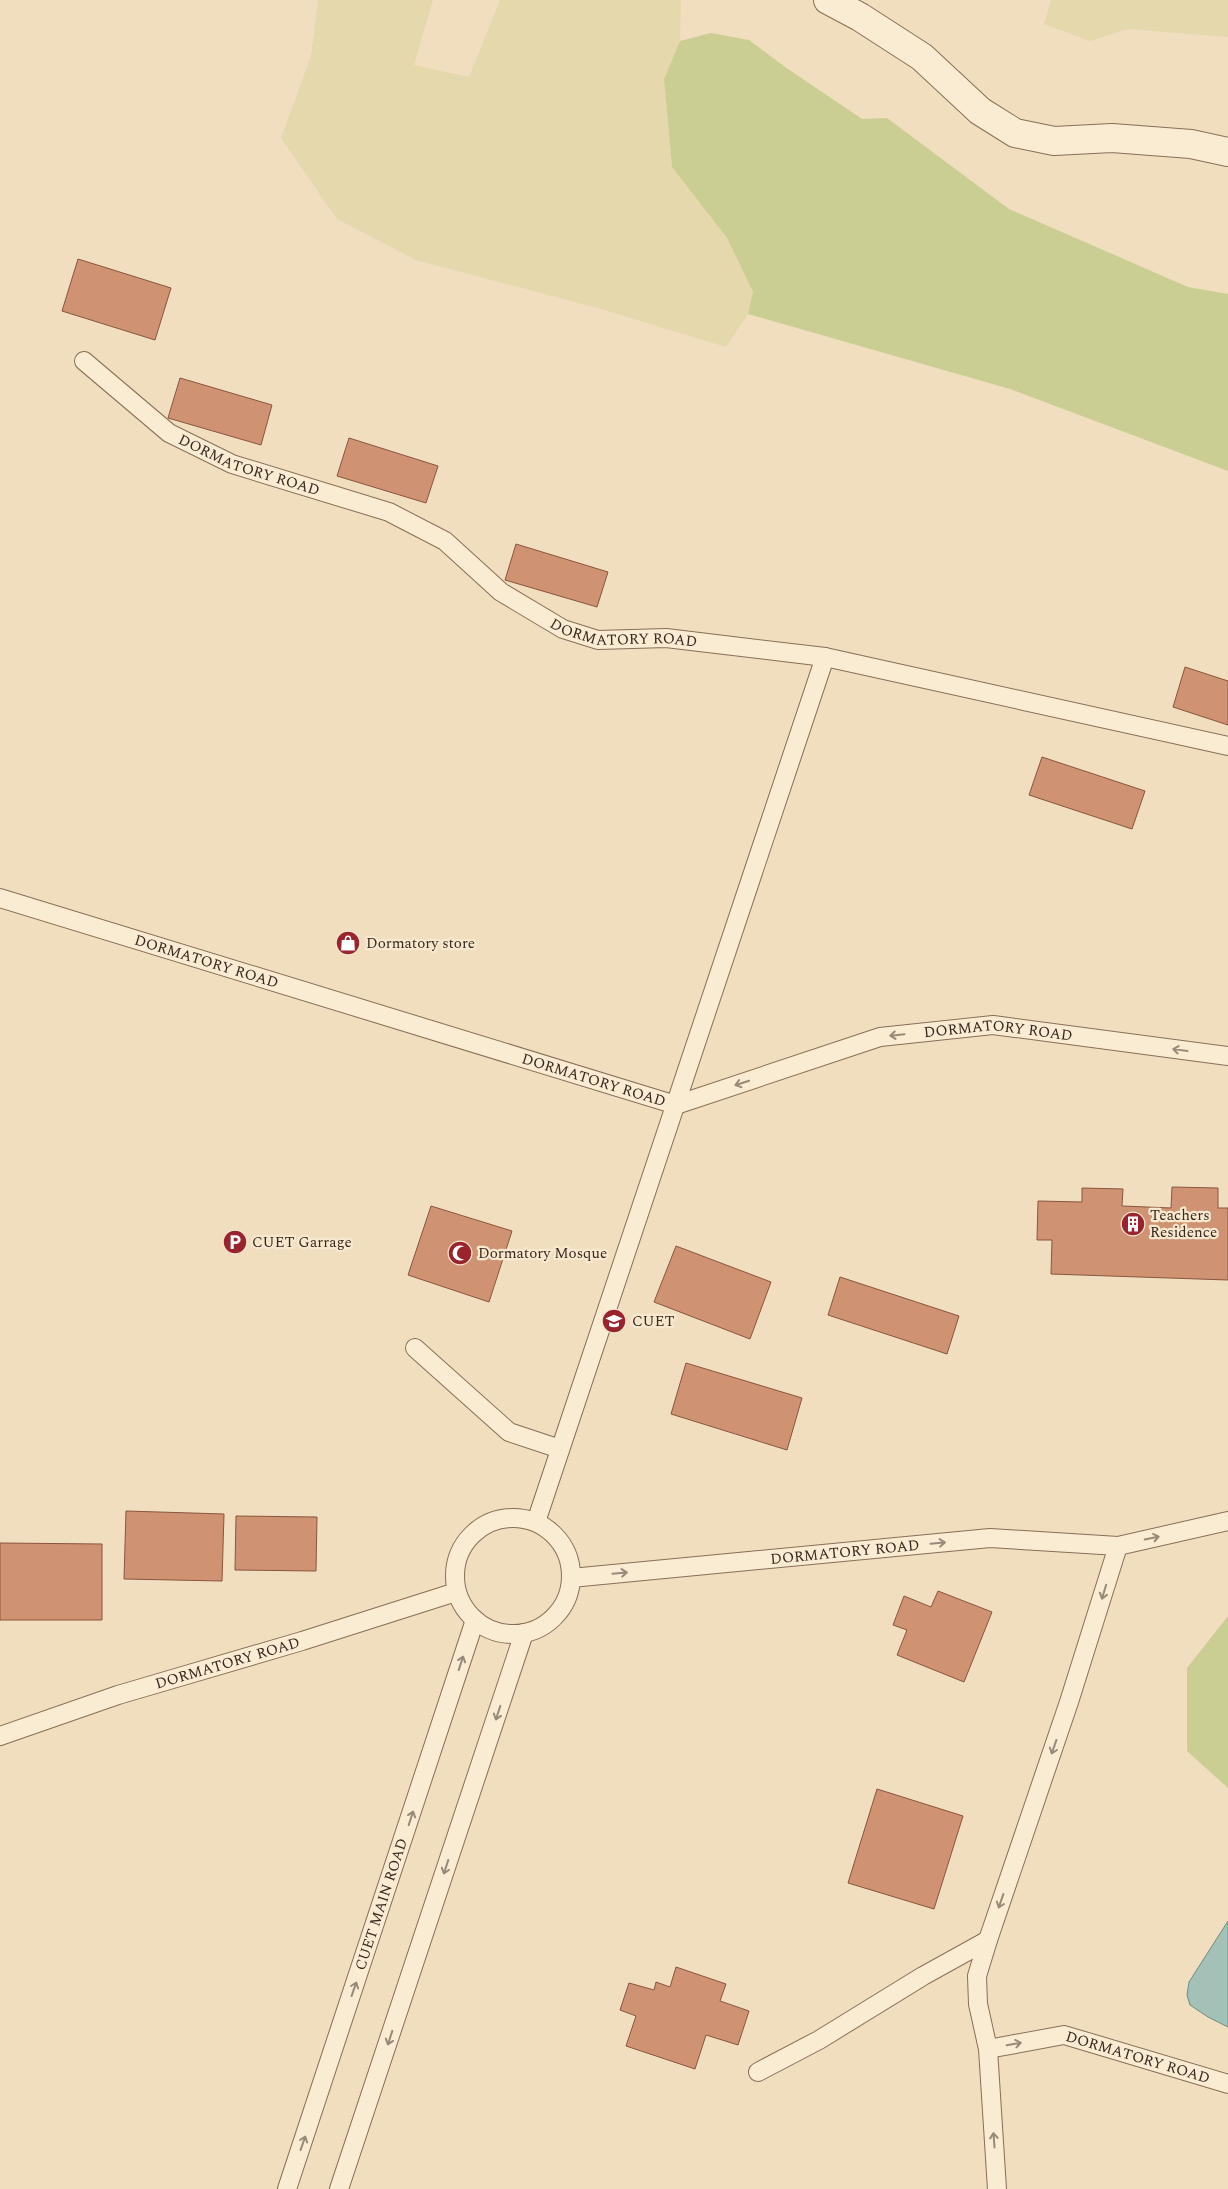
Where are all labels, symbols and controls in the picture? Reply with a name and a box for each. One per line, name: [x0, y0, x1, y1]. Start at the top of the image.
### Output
street label: DORMATORY ROAD: [174, 428, 323, 502]
street label: DORMATORY ROAD: [545, 612, 699, 653]
street label: DORMATORY ROAD: [132, 928, 281, 994]
shop icon: Dormatory store: [335, 930, 361, 956]
place label: Dormatory store: [366, 932, 475, 955]
street label: DORMATORY ROAD: [923, 1014, 1074, 1047]
one-way arrow: [889, 1030, 905, 1040]
one-way arrow: [1172, 1044, 1188, 1054]
street label: DORMATORY ROAD: [519, 1047, 669, 1113]
one-way arrow: [735, 1079, 750, 1088]
place label: Teachers Residence: [1150, 1204, 1217, 1244]
building icon: Teachers Residence: [1120, 1211, 1146, 1237]
parking icon: CUET Garrage: [222, 1229, 248, 1255]
place label: CUET Garrage: [252, 1231, 352, 1254]
mosque icon: Dormatory Mosque: [447, 1240, 473, 1266]
place label: Dormatory Mosque: [478, 1242, 607, 1265]
school or university icon: CUET: [601, 1308, 627, 1334]
place label: CUET: [632, 1310, 675, 1333]
street label: DORMATORY ROAD: [769, 1533, 920, 1570]
one-way arrow: [1143, 1533, 1159, 1542]
one-way arrow: [930, 1538, 946, 1547]
one-way arrow: [611, 1568, 627, 1578]
one-way arrow: [1098, 1584, 1108, 1600]
street label: DORMATORY ROAD: [152, 1631, 303, 1695]
one-way arrow: [457, 1656, 466, 1672]
one-way arrow: [492, 1704, 502, 1720]
one-way arrow: [1049, 1739, 1058, 1754]
one-way arrow: [406, 1810, 416, 1826]
street label: CUET MAIN ROAD: [349, 1835, 414, 1973]
one-way arrow: [441, 1858, 451, 1874]
one-way arrow: [996, 1892, 1005, 1908]
one-way arrow: [350, 1981, 360, 1997]
street label: DORMATORY ROAD: [1063, 2025, 1213, 2090]
one-way arrow: [384, 2029, 394, 2045]
one-way arrow: [1006, 2038, 1022, 2048]
one-way arrow: [989, 2133, 998, 2149]
one-way arrow: [298, 2135, 308, 2151]

